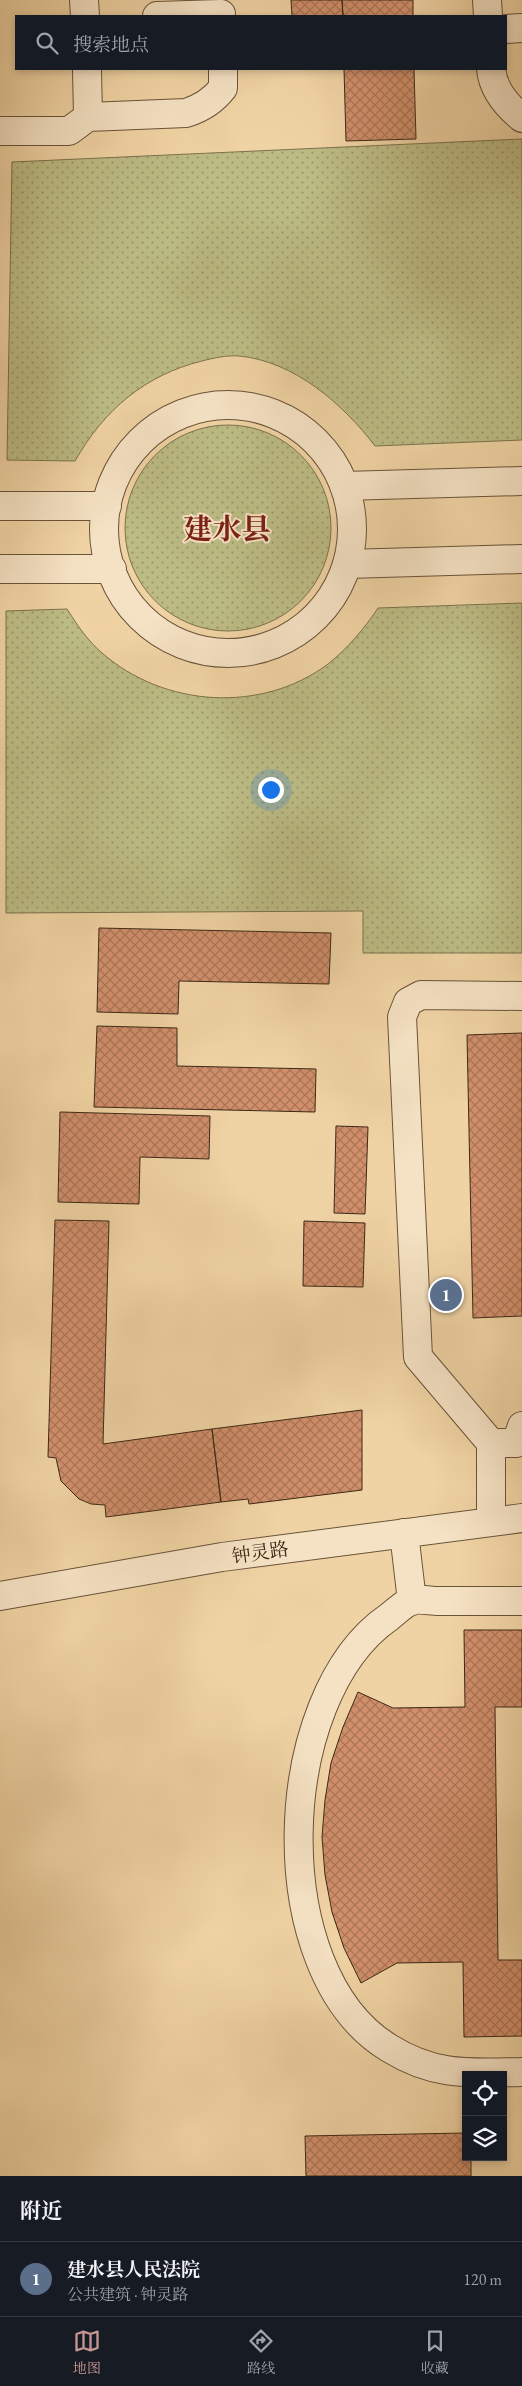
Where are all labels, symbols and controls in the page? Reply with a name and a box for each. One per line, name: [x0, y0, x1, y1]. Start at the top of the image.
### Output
search box: [15, 15, 507, 70]
icon: search: [33, 29, 61, 57]
text: 搜索地点: [73, 32, 149, 57]
district label: 建水县: [183, 510, 271, 548]
your location: [258, 777, 284, 803]
pin: 1: [430, 1276, 462, 1314]
street label: 钟灵路: [230, 1536, 290, 1569]
map controls: [462, 2071, 507, 2161]
button: locate: [462, 2071, 507, 2116]
button: layers: [462, 2116, 507, 2161]
text: 附近: [20, 2197, 62, 2224]
text: 建水县人民法院: [67, 2257, 200, 2282]
text: 1: [32, 2269, 40, 2290]
text: 120 m: [463, 2269, 502, 2290]
text: 公共建筑 · 钟灵路: [67, 2284, 189, 2305]
tab: 地图: [73, 2327, 101, 2377]
tab: 路线: [247, 2327, 275, 2377]
tab: 收藏: [421, 2327, 449, 2377]

